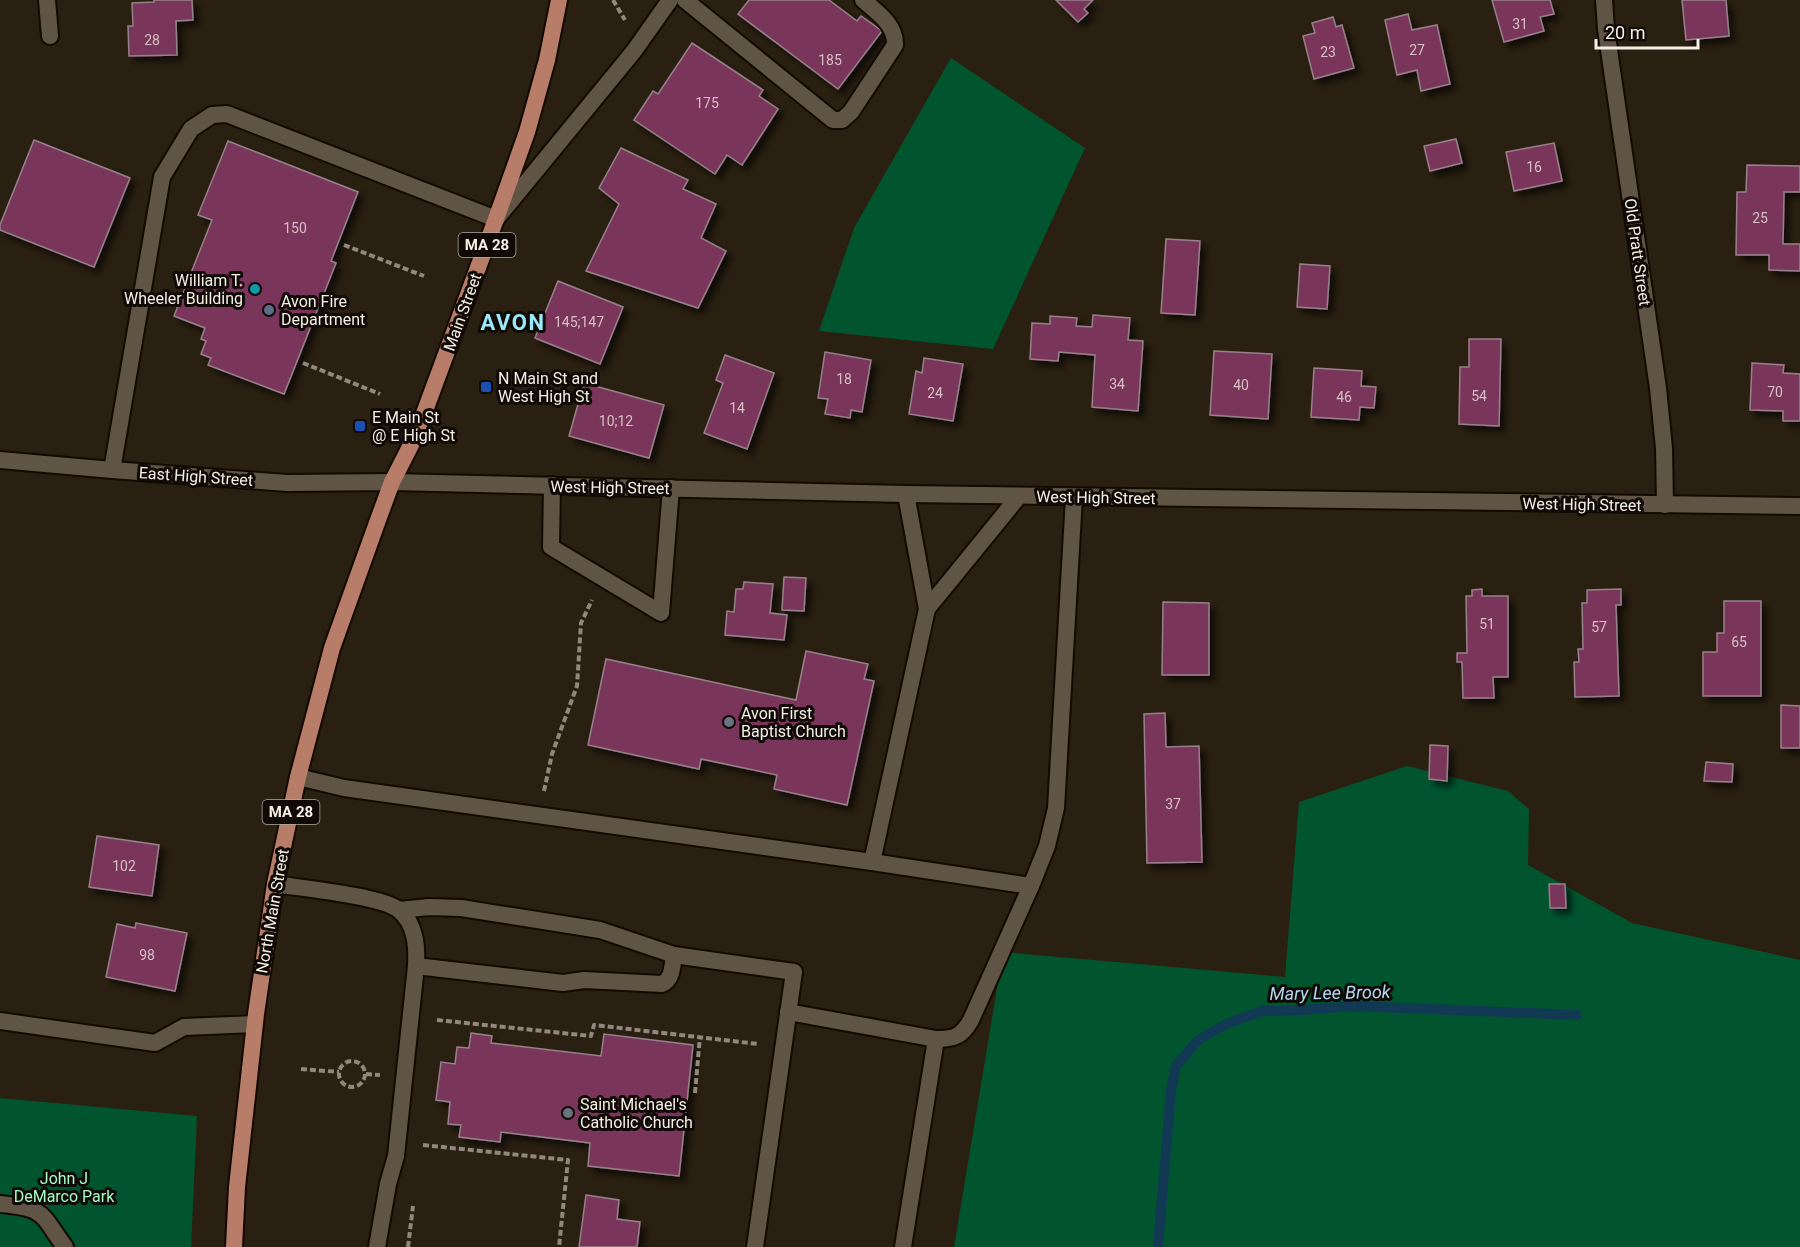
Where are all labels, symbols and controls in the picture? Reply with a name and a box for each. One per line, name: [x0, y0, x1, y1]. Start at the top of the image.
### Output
scale bar: [1596, 12, 1698, 50]
house number: 31: [1512, 16, 1528, 32]
text: 20 m: [1605, 22, 1645, 43]
house number: 28: [144, 32, 160, 48]
house number: 27: [1409, 42, 1425, 58]
house number: 23: [1320, 44, 1336, 60]
house number: 185: [818, 52, 842, 68]
house number: 175: [695, 95, 719, 111]
house number: 16: [1526, 159, 1542, 175]
street label: Old Pratt Street: [1621, 197, 1654, 307]
house number: 25: [1752, 210, 1768, 226]
house number: 150: [283, 220, 307, 236]
road number: MA 28: [458, 233, 516, 257]
place label: William T. Wheeler Building: [124, 271, 243, 308]
street label: Main Street: [440, 271, 485, 354]
marker: William T. Wheeler Building: [248, 282, 262, 296]
place label: Avon Fire Department: [281, 292, 365, 329]
marker: Avon Fire Department: [262, 303, 276, 317]
district label: AVON: [481, 310, 545, 335]
house number: 145;147: [554, 314, 604, 330]
place label: N Main St and West High St: [498, 369, 598, 406]
house number: 18: [836, 371, 852, 387]
house number: 34: [1109, 376, 1125, 392]
house number: 40: [1233, 377, 1249, 393]
marker: N Main St and West High St: [479, 380, 493, 394]
house number: 70: [1767, 384, 1783, 400]
house number: 24: [927, 385, 943, 401]
house number: 54: [1471, 388, 1487, 404]
house number: 46: [1336, 389, 1352, 405]
house number: 14: [729, 400, 745, 416]
place label: E Main St @ E High St: [372, 408, 455, 445]
house number: 10;12: [599, 413, 633, 429]
marker: E Main St @ E High St: [353, 419, 367, 433]
street label: East High Street: [138, 463, 254, 490]
street label: West High Street: [550, 477, 670, 498]
street label: West High Street: [1036, 487, 1156, 508]
street label: West High Street: [1522, 494, 1642, 515]
house number: 51: [1479, 616, 1495, 632]
house number: 57: [1591, 619, 1607, 635]
house number: 65: [1731, 634, 1747, 650]
place label: Avon First Baptist Church: [741, 704, 846, 741]
marker: Avon First Baptist Church: [722, 715, 736, 729]
house number: 37: [1165, 796, 1181, 812]
road number: MA 28: [262, 800, 320, 824]
street label: North Main Street: [252, 847, 293, 975]
house number: 102: [112, 858, 136, 874]
house number: 98: [139, 947, 155, 963]
water label: Mary Lee Brook: [1269, 981, 1392, 1004]
place label: Saint Michael's Catholic Church: [580, 1095, 693, 1132]
marker: Saint Michael's Catholic Church: [561, 1106, 575, 1120]
park label: John J DeMarco Park: [14, 1169, 115, 1206]

